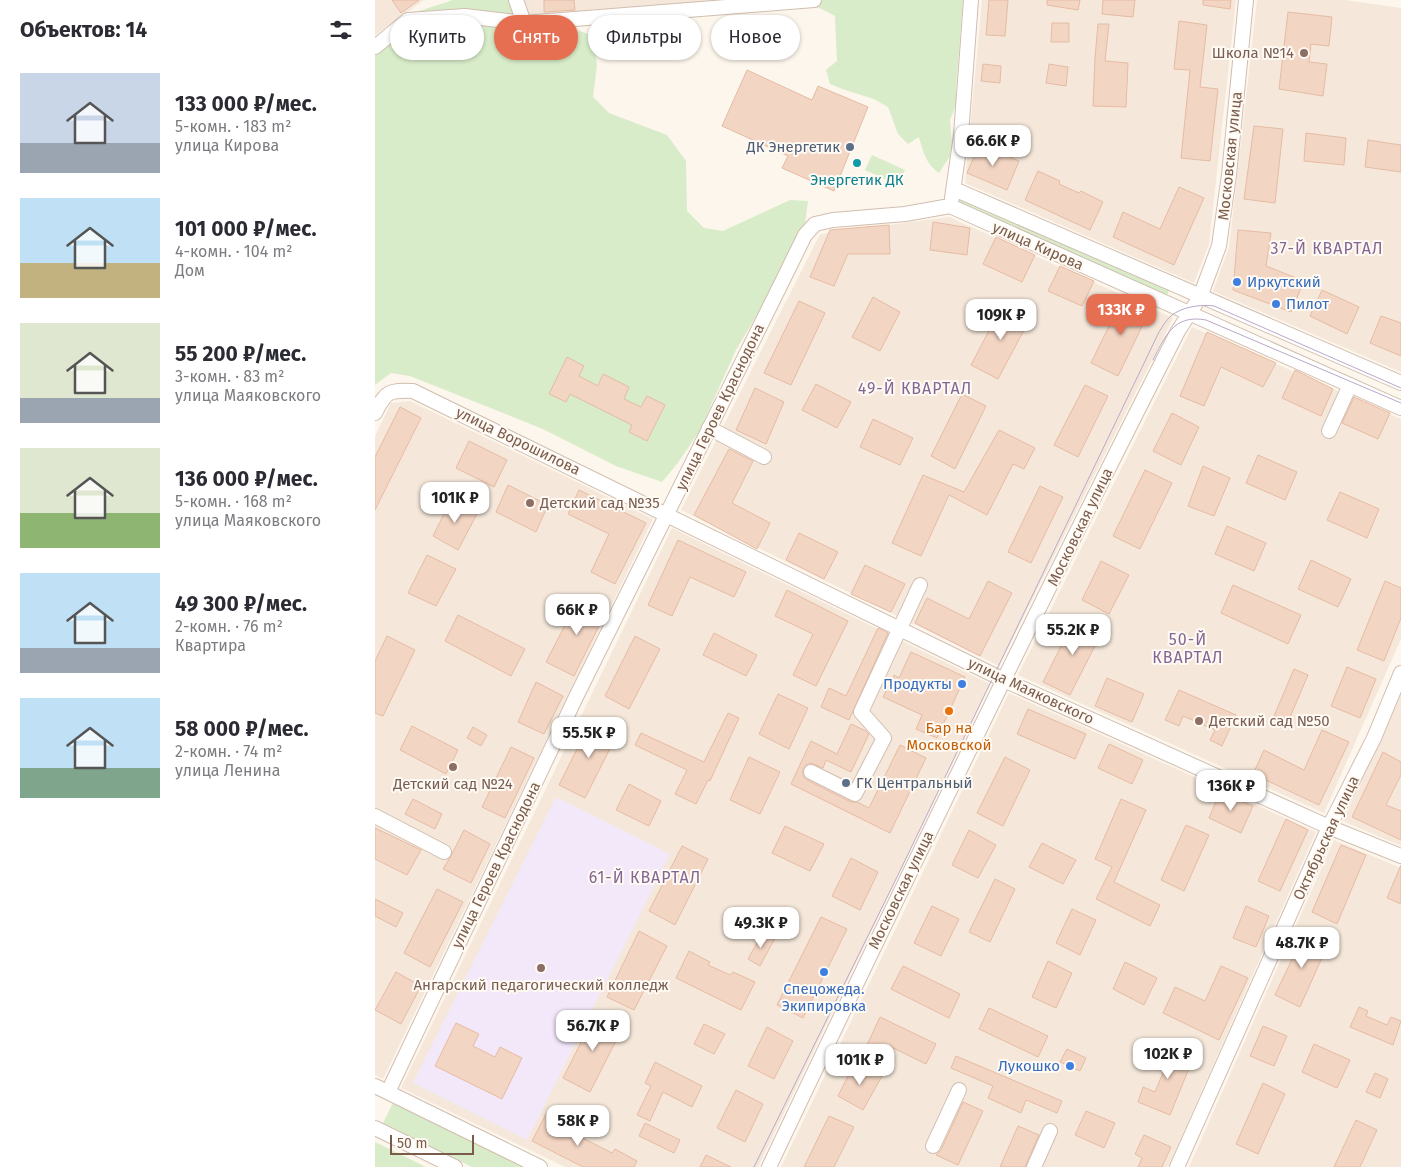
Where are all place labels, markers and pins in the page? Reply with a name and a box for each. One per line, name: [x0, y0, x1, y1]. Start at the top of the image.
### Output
place label: Школа №14: [1212, 44, 1294, 62]
marker: Школа №14: [1298, 47, 1310, 59]
pin: 66.6K ₽: [947, 124, 1039, 167]
place label: ДК Энергетик: [746, 138, 840, 156]
marker: ДК Энергетик: [844, 141, 856, 153]
marker: Энергетик ДК: [851, 157, 863, 169]
place label: Энергетик ДК: [810, 171, 904, 189]
place label: Иркутский: [1247, 273, 1321, 291]
marker: Иркутский: [1231, 276, 1243, 288]
pin: 133K ₽: [1080, 294, 1162, 336]
place label: Пилот: [1286, 295, 1329, 313]
pin: 109K ₽: [960, 298, 1042, 341]
marker: Пилот: [1270, 298, 1282, 310]
pin: 101K ₽: [414, 482, 496, 524]
place label: Детский сад №35: [539, 494, 660, 512]
marker: Детский сад №35: [524, 497, 536, 509]
pin: 66K ₽: [542, 594, 612, 636]
pin: 55.2K ₽: [1027, 614, 1119, 656]
place label: Продукты: [883, 675, 952, 693]
marker: Продукты: [956, 678, 968, 690]
marker: Бар на Московской: [943, 705, 955, 717]
place label: Детский сад №50: [1208, 712, 1330, 730]
marker: Детский сад №50: [1193, 715, 1205, 727]
pin: 55.5K ₽: [543, 716, 635, 759]
place label: Бар на Московской: [907, 719, 992, 754]
marker: Детский сад №24: [447, 761, 459, 773]
pin: 136K ₽: [1190, 770, 1272, 812]
place label: ГК Центральный: [856, 774, 972, 792]
place label: Детский сад №24: [392, 775, 513, 793]
marker: ГК Центральный: [840, 777, 852, 789]
pin: 49.3K ₽: [715, 906, 807, 949]
pin: 48.7K ₽: [1256, 926, 1348, 969]
marker: Ангарский педагогический колледж: [535, 962, 547, 974]
marker: Спецожеда. Экипировка: [818, 966, 830, 978]
place label: Ангарский педагогический колледж: [413, 976, 669, 994]
place label: Спецожеда. Экипировка: [782, 980, 866, 1015]
pin: 56.7K ₽: [547, 1010, 639, 1052]
pin: 102K ₽: [1127, 1038, 1209, 1080]
pin: 101K ₽: [819, 1044, 901, 1086]
place label: Лукошко: [998, 1057, 1060, 1075]
marker: Лукошко: [1064, 1060, 1076, 1072]
pin: 58K ₽: [543, 1104, 613, 1147]

